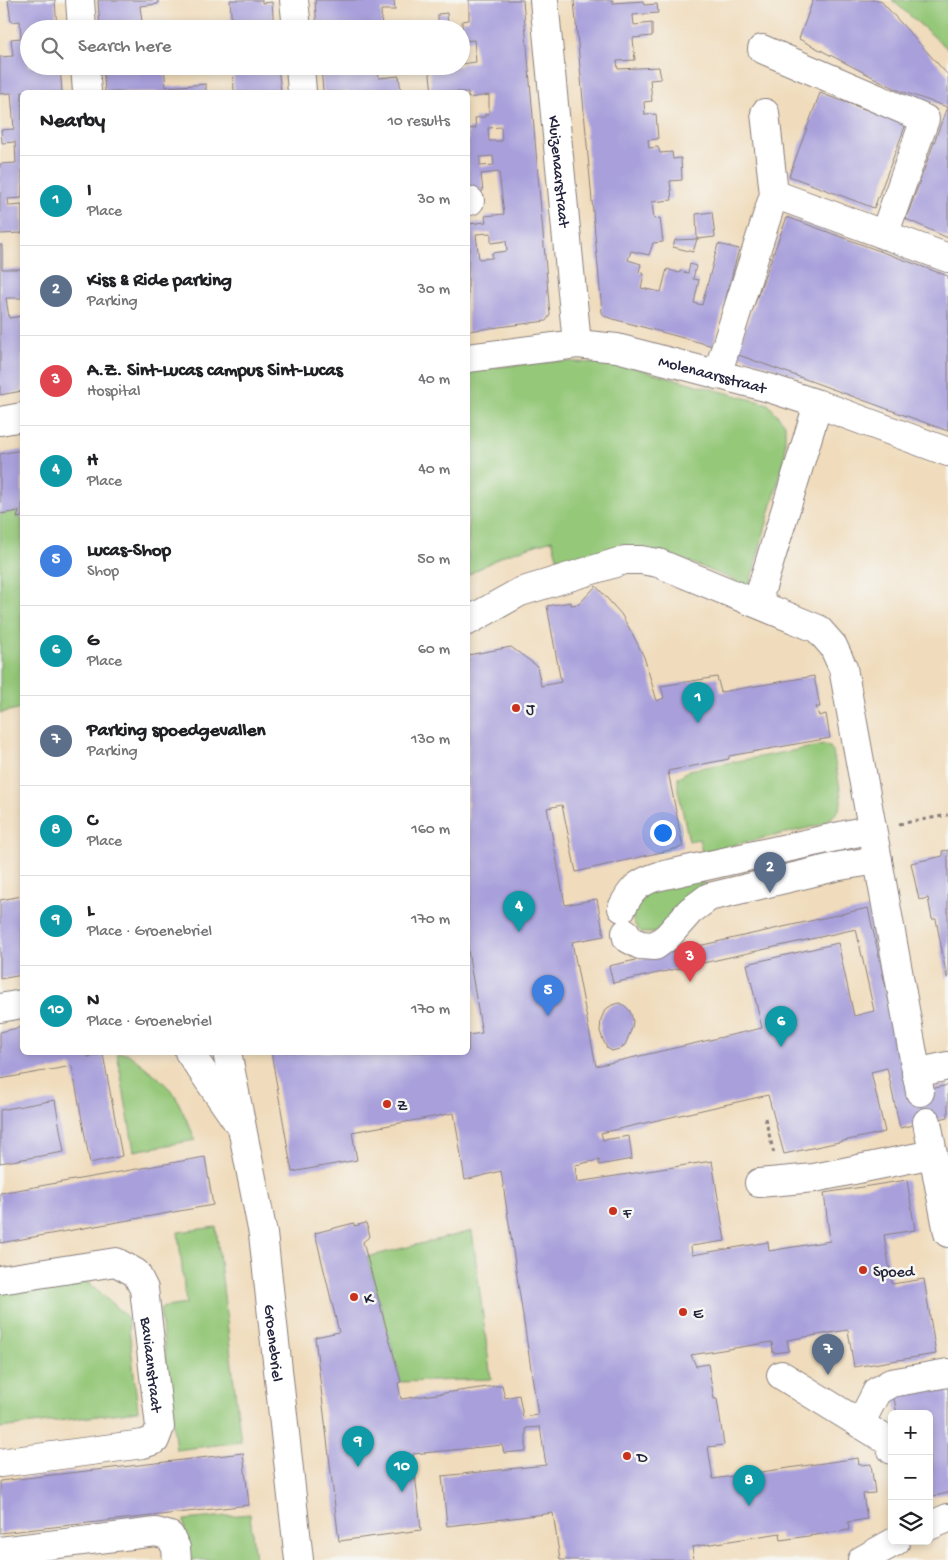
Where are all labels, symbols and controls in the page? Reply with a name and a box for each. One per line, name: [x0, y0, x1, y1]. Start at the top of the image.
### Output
search box: [20, 20, 470, 75]
icon: search: [38, 34, 66, 62]
text: Search here: [78, 36, 172, 59]
text: Nearby: [40, 110, 105, 135]
text: 10 results: [387, 113, 450, 132]
street label: Kluizenaarstraat: [542, 115, 572, 230]
text: I: [87, 180, 92, 203]
text: 1: [53, 191, 59, 210]
text: 30 m: [417, 191, 450, 210]
text: Place: [87, 203, 122, 222]
text: Kiss & Ride parking: [87, 270, 232, 293]
text: 2: [52, 281, 60, 300]
text: 30 m: [417, 281, 450, 300]
text: Parking: [87, 293, 138, 312]
street label: Molenaarsstraat: [656, 353, 769, 400]
text: A.Z. Sint-Lucas campus Sint-Lucas: [87, 360, 343, 383]
text: 3: [52, 371, 60, 390]
text: 40 m: [418, 371, 450, 390]
text: Hospital: [87, 383, 141, 402]
text: H: [87, 450, 98, 473]
text: 4: [52, 461, 60, 480]
text: 40 m: [418, 461, 450, 480]
text: Place: [87, 473, 122, 492]
text: Lucas-Shop: [87, 540, 171, 563]
text: 5: [52, 551, 60, 570]
text: 50 m: [417, 551, 450, 570]
text: Shop: [87, 563, 119, 582]
text: G: [87, 630, 99, 653]
text: 6: [52, 641, 60, 660]
text: 60 m: [418, 641, 450, 660]
text: Place: [87, 653, 122, 672]
pin: 1: [682, 682, 714, 723]
marker: J: [510, 702, 522, 714]
place label: J: [526, 702, 536, 721]
text: Parking spoedgevallen: [87, 720, 266, 743]
text: 7: [52, 731, 60, 750]
text: 130 m: [411, 731, 450, 750]
text: Parking: [87, 743, 138, 762]
text: C: [87, 810, 97, 833]
your location: [650, 820, 676, 846]
text: 8: [52, 821, 60, 840]
text: 160 m: [411, 821, 450, 840]
text: Place: [87, 833, 122, 852]
pin: 2: [754, 852, 786, 893]
pin: 4: [503, 891, 535, 932]
text: L: [87, 900, 94, 923]
text: 9: [52, 911, 60, 930]
text: 170 m: [411, 911, 450, 930]
text: Place · Groenebriel: [87, 923, 212, 942]
pin: 3: [674, 941, 706, 982]
pin: 5: [532, 975, 564, 1016]
text: N: [87, 990, 99, 1013]
text: 10: [48, 1001, 64, 1020]
text: 170 m: [411, 1001, 450, 1020]
pin: 6: [765, 1006, 797, 1047]
text: Place · Groenebriel: [87, 1013, 212, 1032]
marker: Z: [381, 1098, 393, 1110]
place label: Z: [397, 1098, 408, 1117]
marker: F: [607, 1205, 619, 1217]
place label: F: [622, 1205, 632, 1224]
marker: Spoed: [857, 1264, 869, 1276]
place label: Spoed: [873, 1264, 916, 1283]
marker: K: [348, 1291, 360, 1303]
place label: K: [364, 1291, 375, 1310]
street label: Groenebriel: [258, 1304, 285, 1383]
marker: E: [677, 1306, 689, 1318]
place label: E: [693, 1306, 704, 1325]
street label: Baviaanstraat: [134, 1315, 164, 1415]
pin: 7: [812, 1334, 844, 1375]
map controls: [888, 1410, 933, 1545]
button: +: [888, 1410, 933, 1455]
pin: 9: [342, 1426, 374, 1467]
marker: D: [621, 1450, 633, 1462]
place label: D: [636, 1450, 648, 1469]
pin: 10: [386, 1451, 418, 1492]
button: −: [888, 1455, 933, 1500]
pin: 8: [733, 1465, 765, 1506]
button: layers: [888, 1500, 933, 1545]

